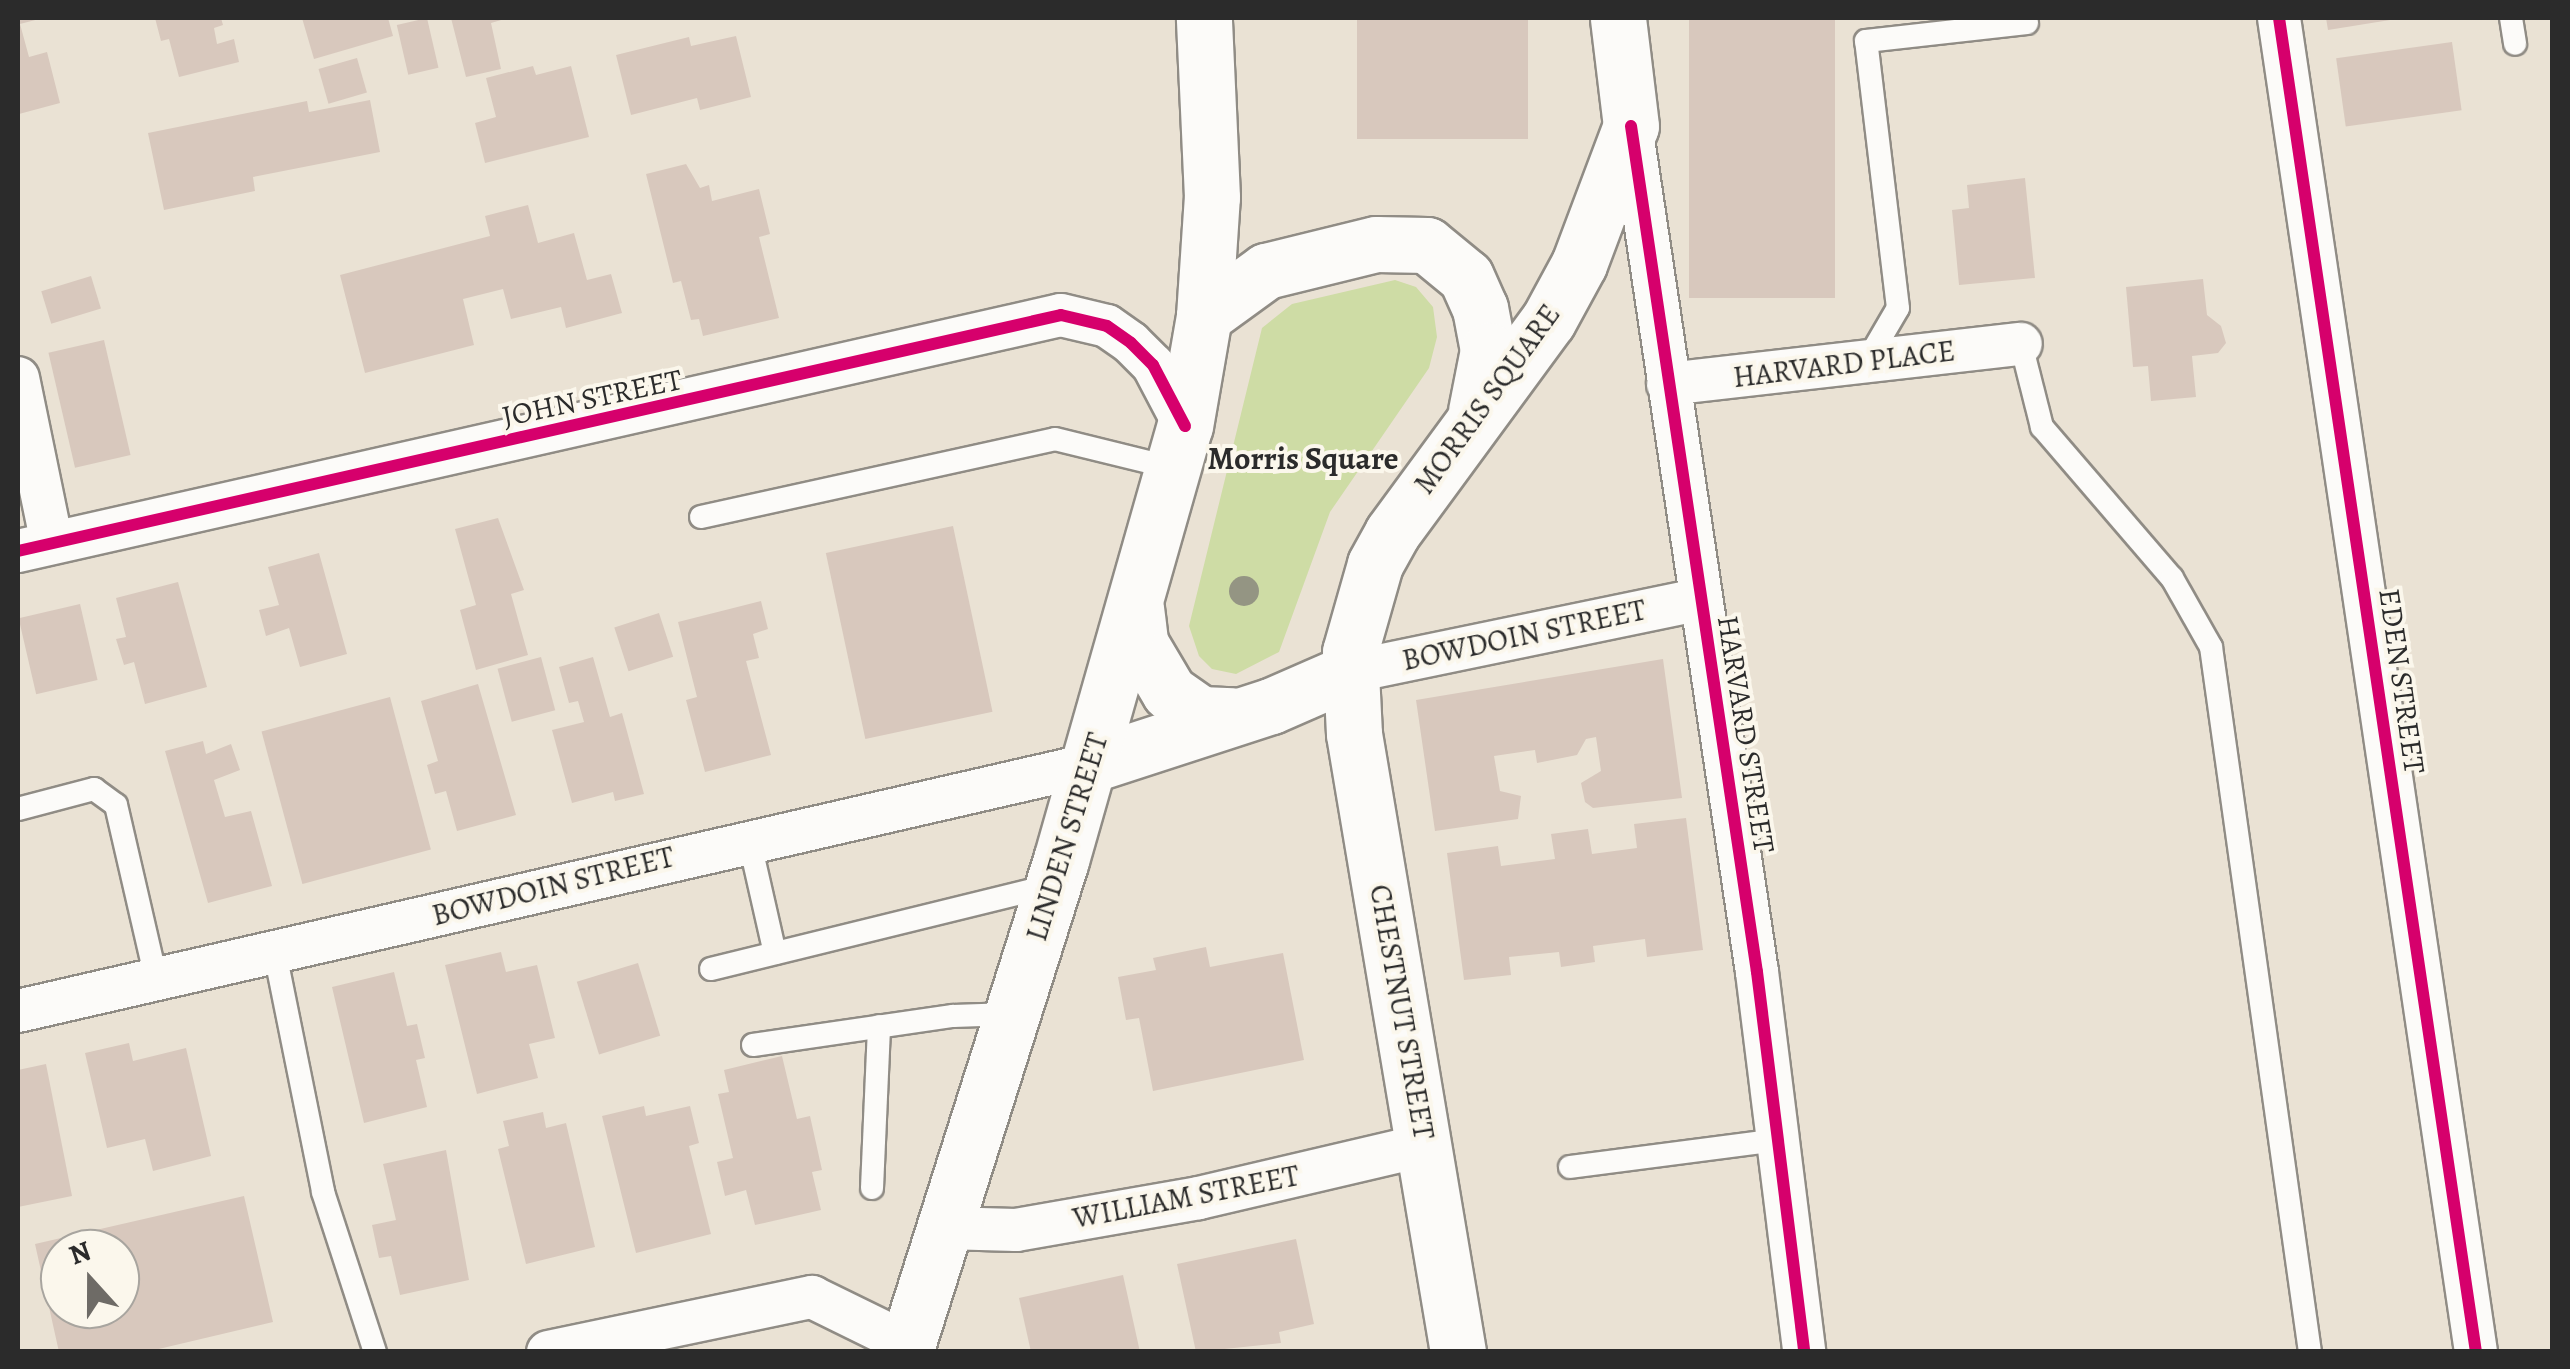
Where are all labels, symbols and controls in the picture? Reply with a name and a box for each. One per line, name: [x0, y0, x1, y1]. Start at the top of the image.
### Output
street label: MORRIS SQUARE: [1406, 297, 1568, 501]
street label: HARVARD PLACE: [1731, 333, 1957, 395]
street label: JOHN STREET: [499, 361, 685, 435]
district label: Morris Square: [1207, 439, 1399, 477]
street label: EDEN STREET: [2371, 586, 2433, 776]
street label: BOWDOIN STREET: [1399, 592, 1649, 678]
street label: HARVARD STREET: [1709, 613, 1783, 855]
street label: LINDEN STREET: [1018, 729, 1116, 945]
street label: BOWDOIN STREET: [428, 838, 678, 934]
street label: CHESTNUT STREET: [1362, 882, 1442, 1142]
street label: WILLIAM STREET: [1070, 1157, 1302, 1237]
north arrow: [40, 1229, 140, 1329]
text: N: [64, 1231, 96, 1274]

